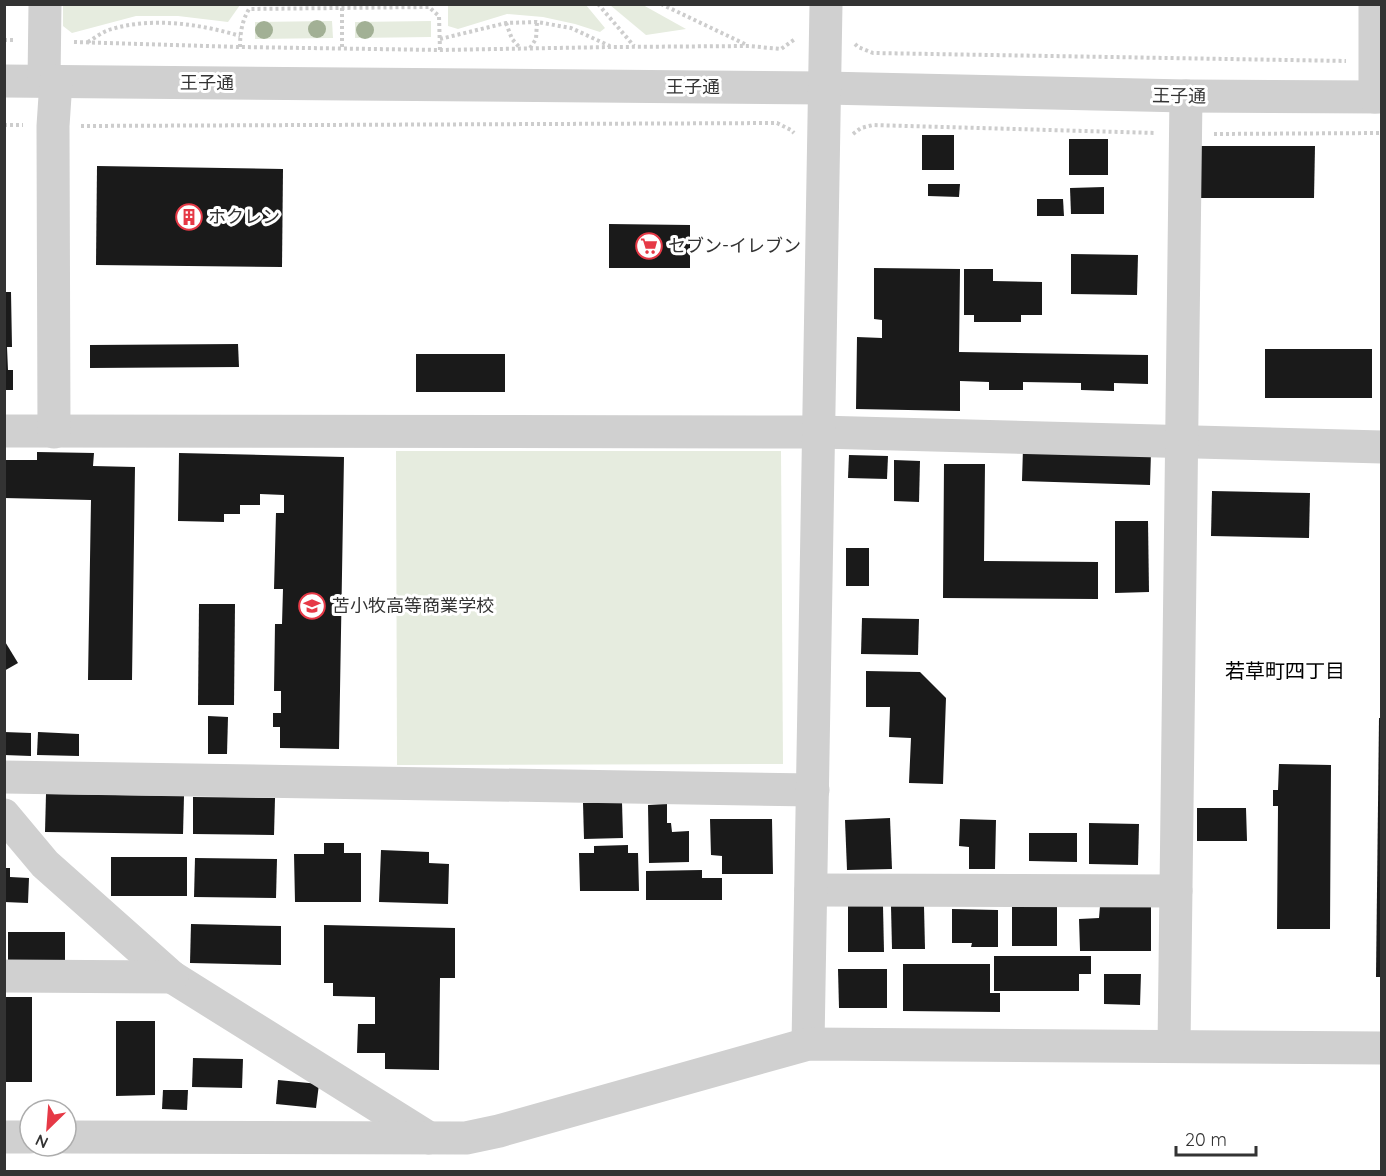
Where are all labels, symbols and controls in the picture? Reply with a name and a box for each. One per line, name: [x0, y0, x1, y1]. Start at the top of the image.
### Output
street label: 王子通: [180, 71, 234, 94]
street label: 王子通: [666, 75, 720, 98]
street label: 王子通: [1152, 84, 1206, 107]
building icon: ホクレン: [174, 202, 204, 232]
place label: ホクレン: [208, 205, 280, 228]
supermarket icon: セブン-イレブン: [634, 231, 664, 261]
place label: セブン-イレブン: [668, 234, 801, 257]
school or university icon: 苫小牧高等商業学校: [297, 591, 327, 621]
place label: 苫小牧高等商業学校: [332, 594, 494, 617]
district label: 若草町四丁目: [1225, 658, 1345, 683]
north arrow: [18, 1098, 78, 1158]
scale bar: [1176, 1119, 1256, 1157]
text: 20 m: [1185, 1128, 1227, 1151]
text: N: [32, 1130, 51, 1153]

